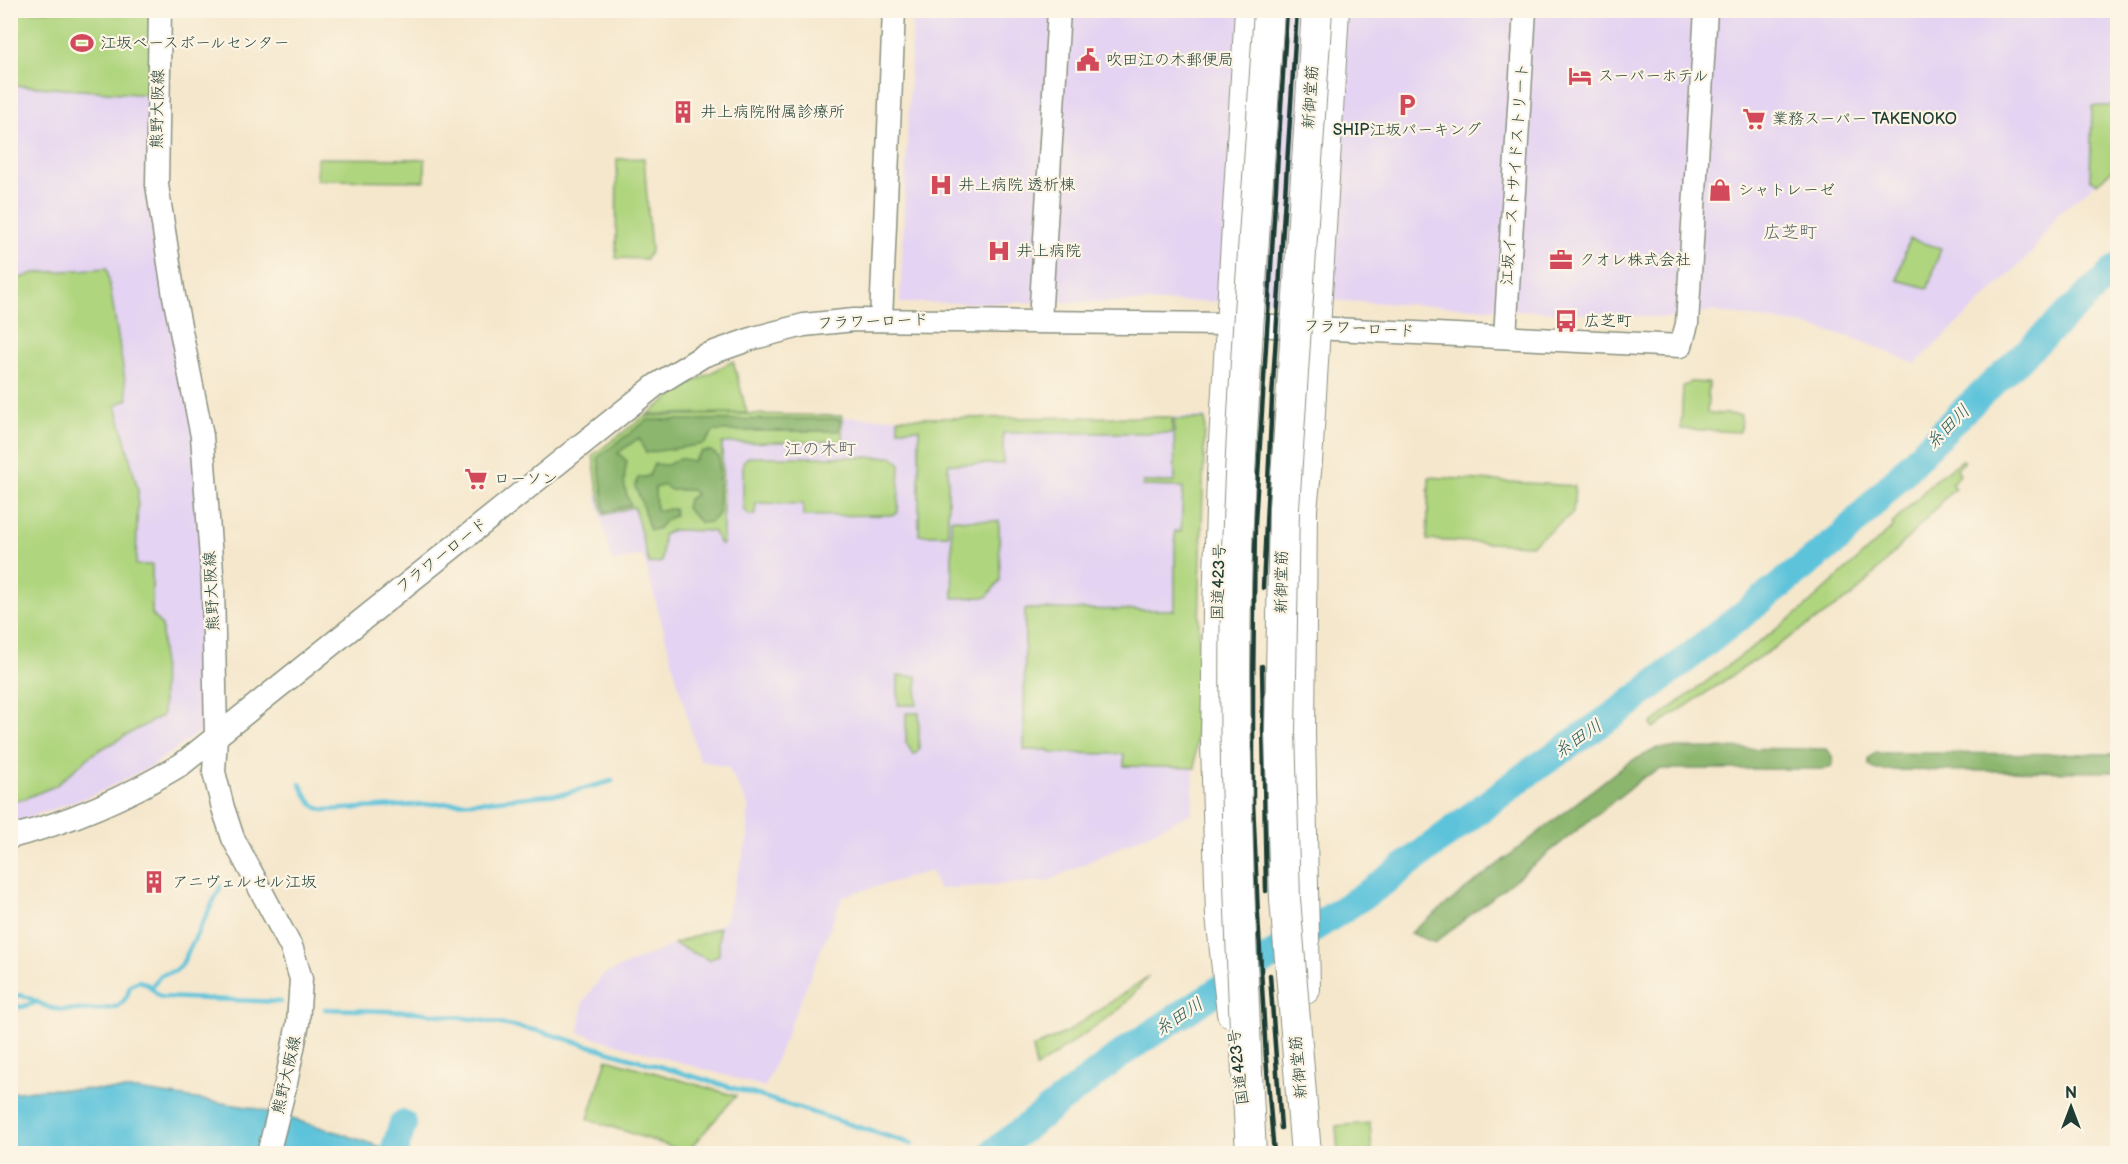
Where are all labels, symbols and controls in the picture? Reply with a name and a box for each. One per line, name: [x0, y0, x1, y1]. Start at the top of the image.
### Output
sports icon: 江坂ベースボールセンター: [69, 30, 95, 56]
place label: 江坂ベースボールセンター: [100, 34, 289, 53]
public building icon: 吹田江の木郵便局: [1075, 47, 1101, 73]
place label: 吹田江の木郵便局: [1106, 51, 1234, 70]
street label: 江坂イーストサイドストリート: [1498, 62, 1532, 286]
hotel icon: スーパーホテル: [1567, 63, 1593, 89]
street label: 新御堂筋: [1299, 64, 1323, 130]
place label: スーパーホテル: [1598, 67, 1709, 86]
street label: 熊野大阪線: [148, 69, 168, 149]
parking icon: SHIP江坂パーキング: [1394, 92, 1420, 118]
building icon: 井上病院附属診療所: [670, 99, 696, 125]
place label: 井上病院附属診療所: [701, 103, 845, 122]
supermarket icon: 業務スーパー TAKENOKO: [1741, 106, 1767, 132]
place label: 業務スーパー TAKENOKO: [1772, 110, 1957, 129]
place label: SHIP江坂パーキング: [1333, 121, 1481, 140]
hospital icon: 井上病院 透析棟: [928, 172, 954, 198]
place label: 井上病院 透析棟: [959, 176, 1075, 195]
shop icon: シャトレーゼ: [1707, 177, 1733, 203]
place label: シャトレーゼ: [1738, 181, 1835, 200]
district label: 広芝町: [1763, 222, 1817, 243]
hospital icon: 井上病院: [986, 238, 1012, 264]
place label: 井上病院: [1017, 242, 1081, 261]
office icon: クオレ株式会社: [1548, 247, 1574, 273]
place label: クオレ株式会社: [1579, 251, 1691, 270]
bus stop icon: 広芝町: [1553, 308, 1579, 334]
street label: フラワーロード: [817, 311, 929, 333]
place label: 広芝町: [1584, 312, 1632, 331]
street label: フラワーロード: [1303, 317, 1415, 341]
water label: 糸田川: [1921, 400, 1975, 454]
district label: 江の木町: [784, 439, 856, 460]
supermarket icon: ローソン: [463, 466, 489, 492]
place label: ローソン: [494, 470, 558, 489]
street label: フラワーロード: [392, 514, 492, 598]
street label: 国道423号: [1208, 543, 1230, 621]
street label: 新御堂筋: [1272, 550, 1292, 614]
street label: 熊野大阪線: [200, 551, 224, 631]
water label: 糸田川: [1550, 715, 1606, 763]
building icon: アニヴェルセル江坂: [141, 869, 167, 895]
place label: アニヴェルセル江坂: [172, 873, 317, 892]
water label: 糸田川: [1151, 993, 1207, 1041]
street label: 国道423号: [1225, 1028, 1253, 1106]
street label: 熊野大阪線: [269, 1034, 305, 1116]
street label: 新御堂筋: [1287, 1034, 1311, 1100]
north arrow: [2041, 1077, 2101, 1137]
text: N: [2065, 1084, 2077, 1103]

